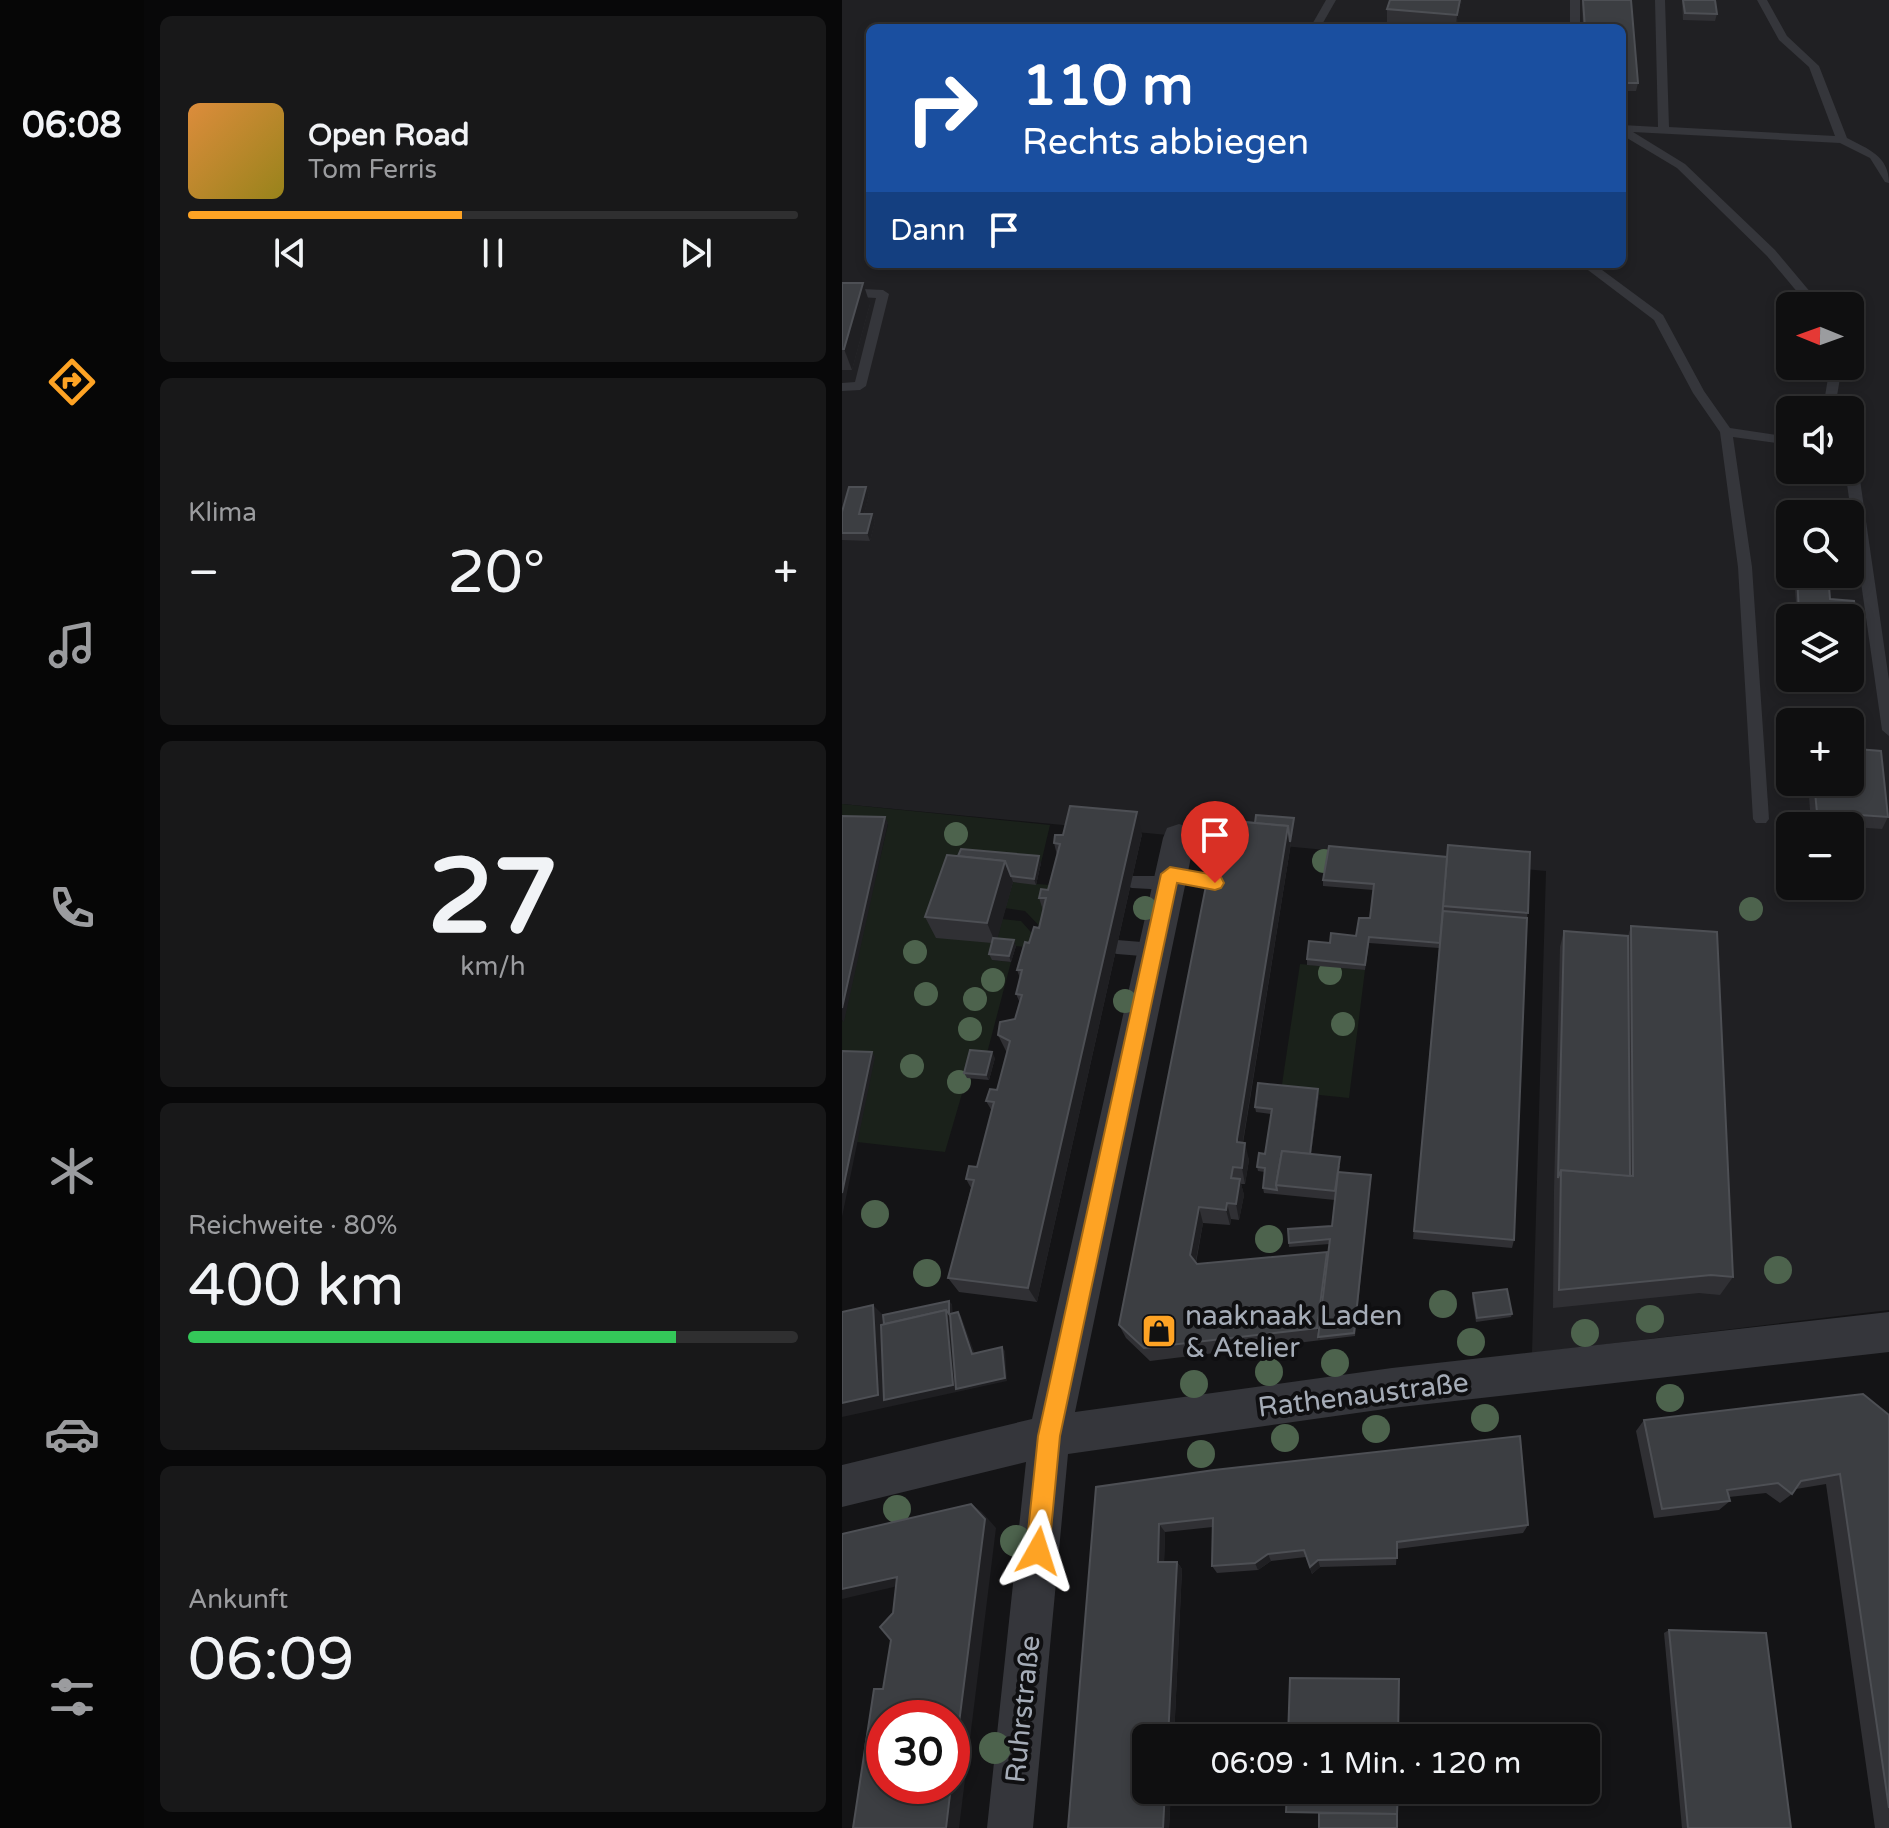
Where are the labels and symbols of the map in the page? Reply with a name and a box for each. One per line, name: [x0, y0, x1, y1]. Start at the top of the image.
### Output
north arrow: [1776, 292, 1864, 380]
pin: [1181, 801, 1249, 883]
place label: naaknaak Laden & Atelier: [1185, 1299, 1402, 1365]
shop icon: naaknaak Laden & Atelier: [1140, 1312, 1178, 1350]
street label: Rathenaustraße: [1256, 1365, 1470, 1425]
position arrow: [996, 1509, 1080, 1593]
street label: Ruhrstraße: [998, 1634, 1048, 1785]
speed limit sign: 30: [866, 1700, 970, 1804]

